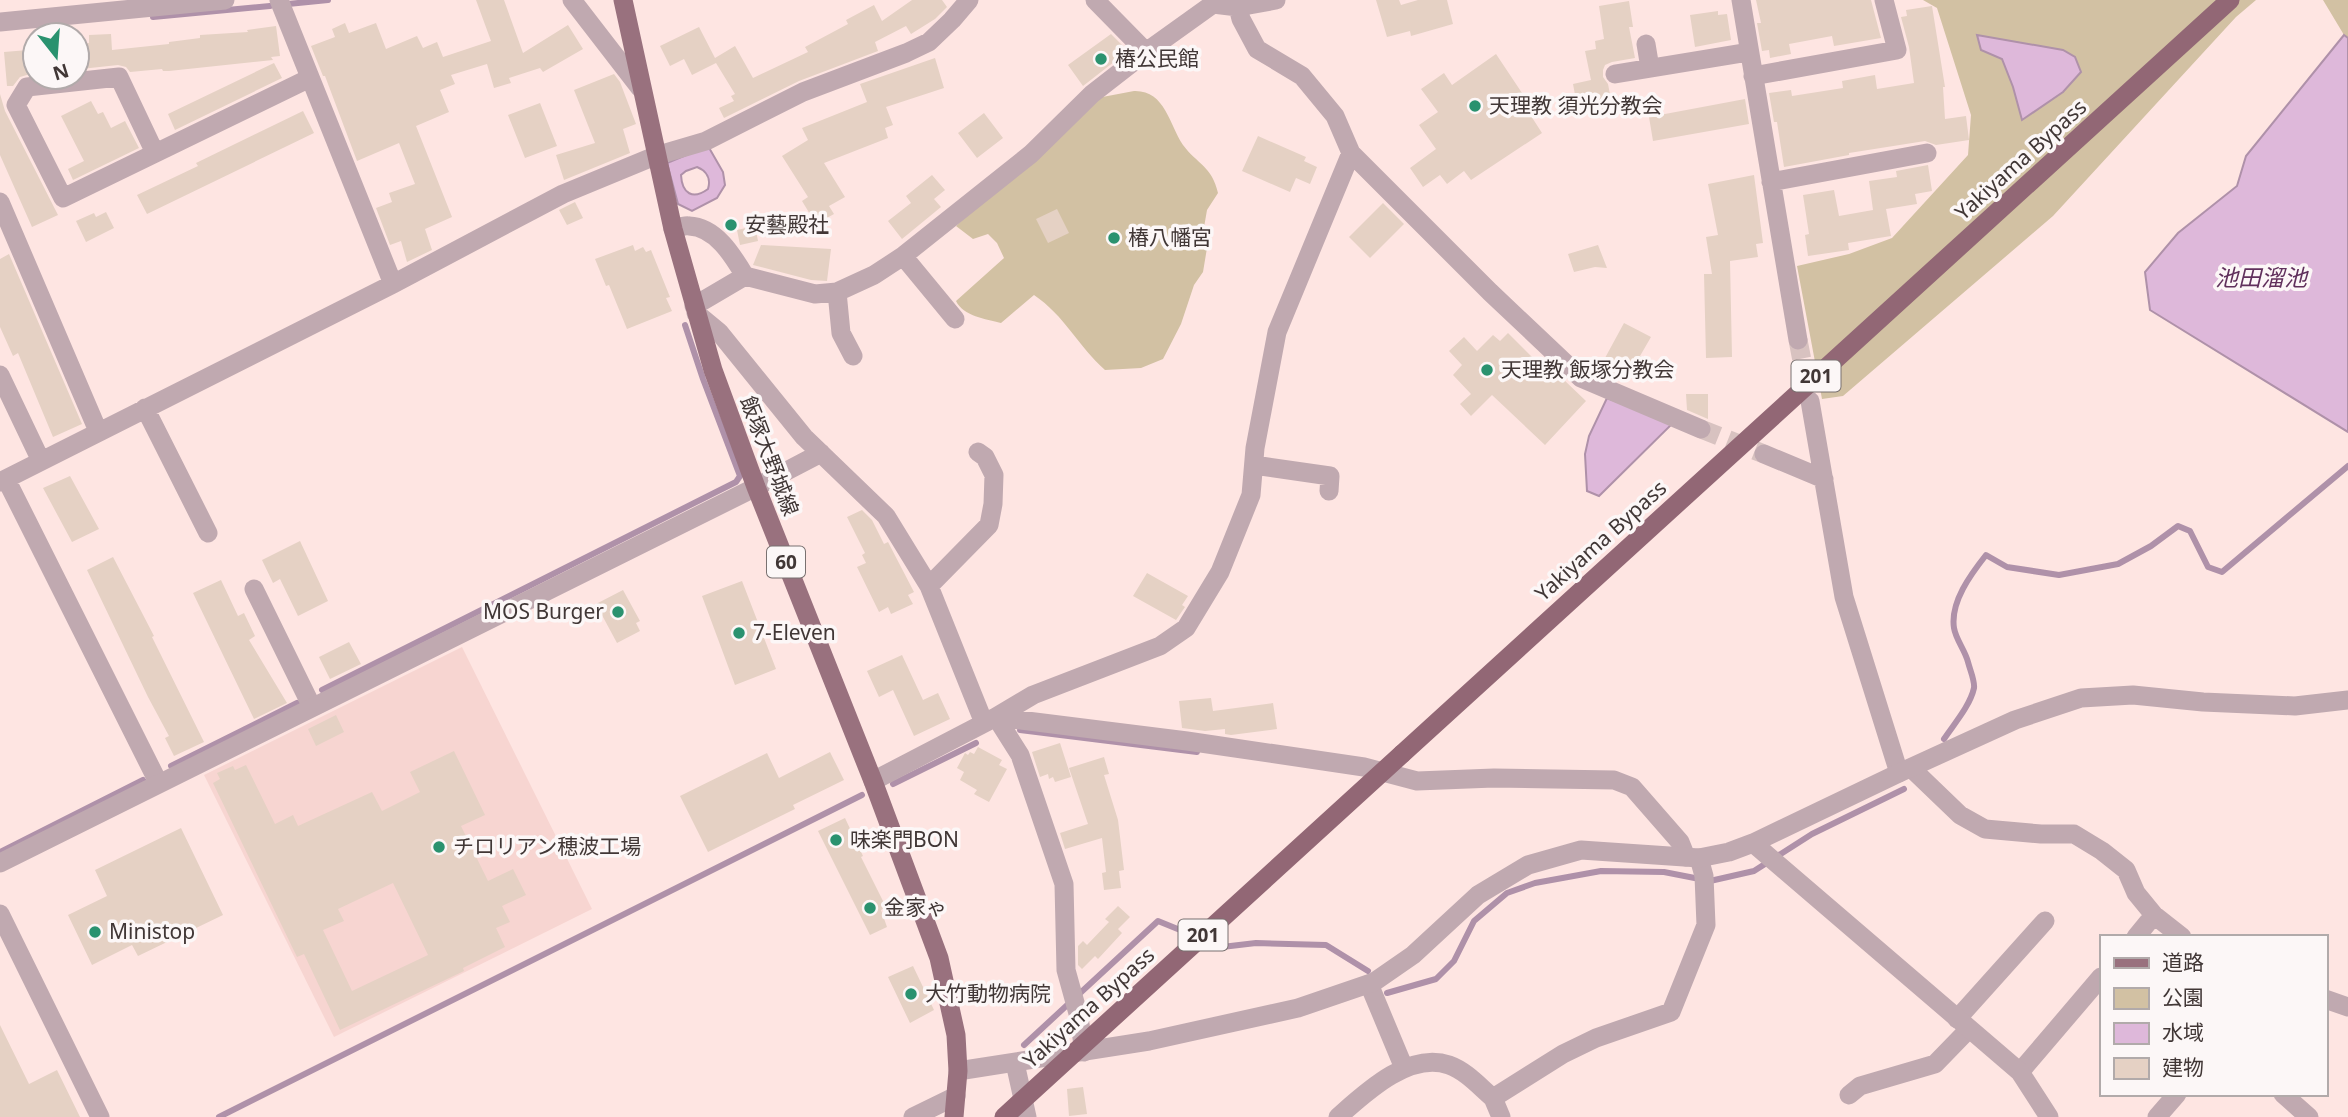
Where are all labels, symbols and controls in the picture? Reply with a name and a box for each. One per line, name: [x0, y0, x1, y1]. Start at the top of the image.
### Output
north arrow: [21, 21, 91, 91]
place label: 椿公民館: [1115, 44, 1199, 72]
marker: 椿公民館: [1093, 51, 1109, 67]
text: N: [50, 58, 72, 87]
place label: 天理教 須光分教会: [1489, 91, 1662, 119]
street label: Yakiyama Bypass: [1949, 93, 2092, 226]
marker: 天理教 須光分教会: [1467, 98, 1483, 114]
place label: 安藝殿社: [745, 210, 829, 238]
marker: 安藝殿社: [723, 217, 739, 233]
place label: 椿八幡宮: [1128, 223, 1212, 251]
marker: 椿八幡宮: [1106, 230, 1122, 246]
water label: 池田溜池: [2215, 261, 2309, 293]
place label: 天理教 飯塚分教会: [1501, 355, 1674, 383]
road number: 201: [1792, 360, 1840, 392]
marker: 天理教 飯塚分教会: [1479, 362, 1495, 378]
street label: 飯塚大野城線: [734, 392, 806, 519]
street label: Yakiyama Bypass: [1529, 474, 1672, 607]
road number: 60: [767, 547, 805, 578]
place label: MOS Burger: [483, 597, 604, 625]
marker: MOS Burger: [610, 604, 626, 620]
place label: 7-Eleven: [753, 618, 836, 646]
marker: 7-Eleven: [731, 625, 747, 641]
place label: 味楽門BON: [850, 825, 959, 853]
place label: チロリアン穂波工場: [453, 832, 641, 860]
marker: 味楽門BON: [828, 832, 844, 848]
marker: チロリアン穂波工場: [431, 839, 447, 855]
place label: 金家ゃ: [884, 893, 947, 921]
marker: 金家ゃ: [862, 900, 878, 916]
place label: Ministop: [109, 917, 195, 945]
road number: 201: [1178, 920, 1228, 951]
marker: Ministop: [87, 924, 103, 940]
legend: [2100, 935, 2327, 1096]
street label: Yakiyama Bypass: [1017, 941, 1160, 1074]
text: 道路: [2162, 948, 2204, 976]
place label: 大竹動物病院: [925, 979, 1051, 1007]
text: 公園: [2162, 983, 2204, 1011]
marker: 大竹動物病院: [903, 986, 919, 1002]
text: 水域: [2162, 1018, 2204, 1046]
text: 建物: [2162, 1053, 2204, 1081]

